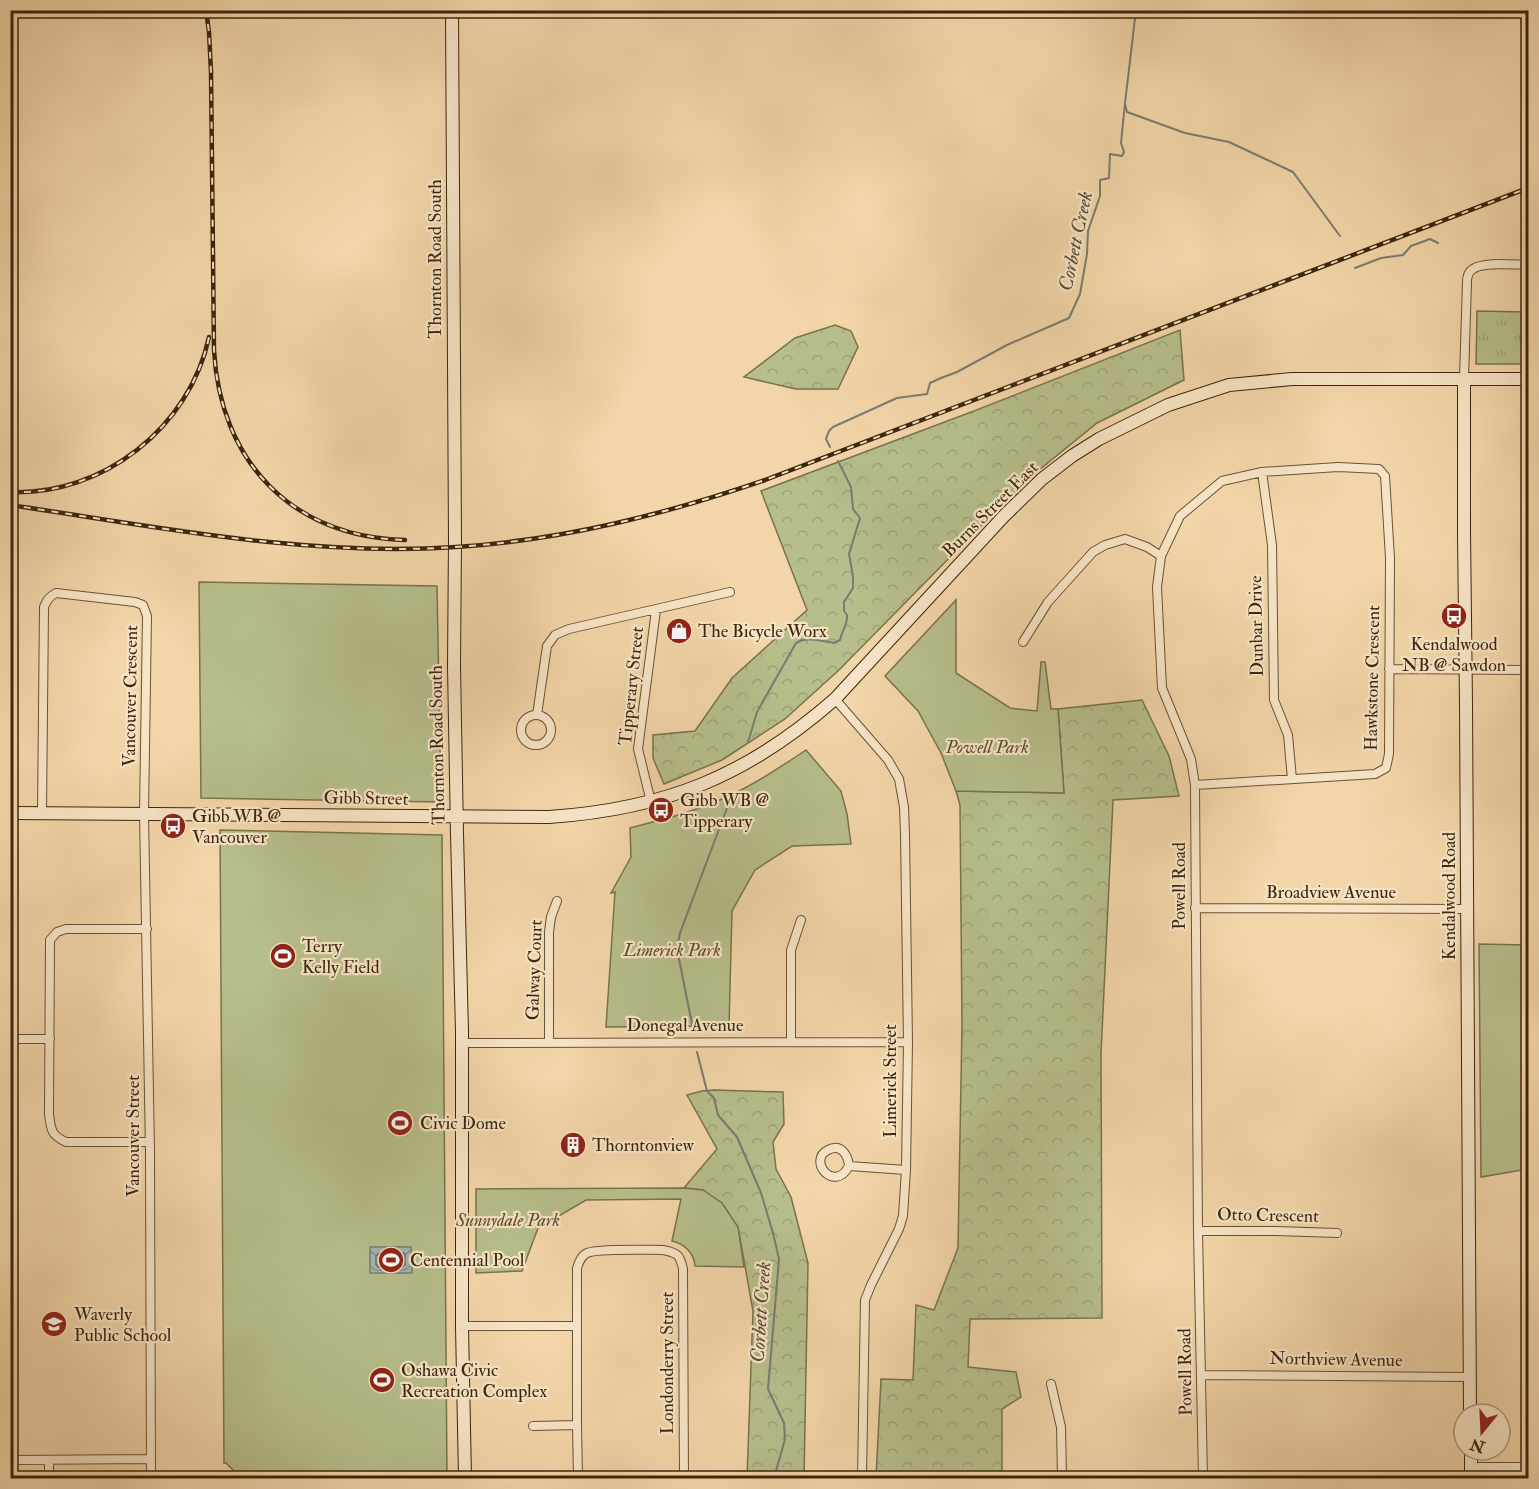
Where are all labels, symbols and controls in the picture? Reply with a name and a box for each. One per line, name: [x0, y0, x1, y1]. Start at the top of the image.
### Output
street label: Thornton Road South: [424, 179, 447, 339]
water label: Corbett Creek: [1053, 189, 1098, 293]
street label: Burns Street East: [937, 456, 1043, 562]
street label: Dunbar Drive: [1244, 575, 1269, 677]
bus stop icon: Kendalwood NB @ Sawdon: [1439, 601, 1469, 631]
street label: Hawkstone Crescent: [1360, 605, 1385, 751]
shop icon: The Bicycle Worx: [664, 616, 694, 646]
place label: The Bicycle Worx: [698, 620, 827, 643]
street label: Vancouver Crescent: [118, 625, 143, 767]
street label: Tipperary Street: [614, 625, 649, 747]
place label: Kendalwood NB @ Sawdon: [1402, 633, 1506, 677]
street label: Thornton Road South: [425, 665, 450, 825]
park label: Powell Park: [944, 736, 1029, 759]
street label: Gibb Street: [323, 786, 409, 811]
place label: Gibb WB @ Tipperary: [680, 789, 769, 833]
bus stop icon: Gibb WB @ Tipperary: [646, 795, 676, 825]
place label: Gibb WB @ Vancouver: [192, 805, 281, 849]
bus stop icon: Gibb WB @ Vancouver: [158, 811, 188, 841]
street label: Kendalwood Road: [1438, 832, 1461, 960]
street label: Powell Road: [1168, 842, 1191, 930]
street label: Broadview Avenue: [1266, 881, 1397, 904]
street label: Galway Court: [521, 919, 548, 1021]
place label: Terry Kelly Field: [302, 935, 380, 979]
park label: Limerick Park: [622, 939, 721, 962]
sports icon: Terry Kelly Field: [268, 941, 298, 971]
street label: Donegal Avenue: [627, 1014, 744, 1037]
street label: Limerick Street: [879, 1024, 902, 1138]
street label: Vancouver Street: [122, 1075, 145, 1197]
sports icon: Civic Dome: [385, 1108, 415, 1138]
place label: Civic Dome: [420, 1112, 507, 1135]
building icon: Thorntonview: [558, 1130, 588, 1160]
place label: Thorntonview: [592, 1134, 695, 1157]
street label: Otto Crescent: [1217, 1203, 1319, 1228]
park label: Sunnydale Park: [455, 1209, 560, 1232]
sports icon: Centennial Pool: [376, 1245, 406, 1275]
place label: Centennial Pool: [410, 1249, 525, 1272]
water label: Corbett Creek: [744, 1261, 776, 1363]
street label: Londonderry Street: [656, 1292, 679, 1434]
place label: Waverly Public School: [73, 1303, 172, 1347]
school or university icon: Waverly Public School: [39, 1309, 69, 1339]
street label: Powell Road: [1173, 1328, 1198, 1416]
street label: Northview Avenue: [1269, 1347, 1403, 1372]
place label: Oshawa Civic Recreation Complex: [401, 1359, 547, 1403]
sports icon: Oshawa Civic Recreation Complex: [367, 1365, 397, 1395]
north arrow: [1452, 1402, 1512, 1462]
text: N: [1467, 1433, 1489, 1457]

